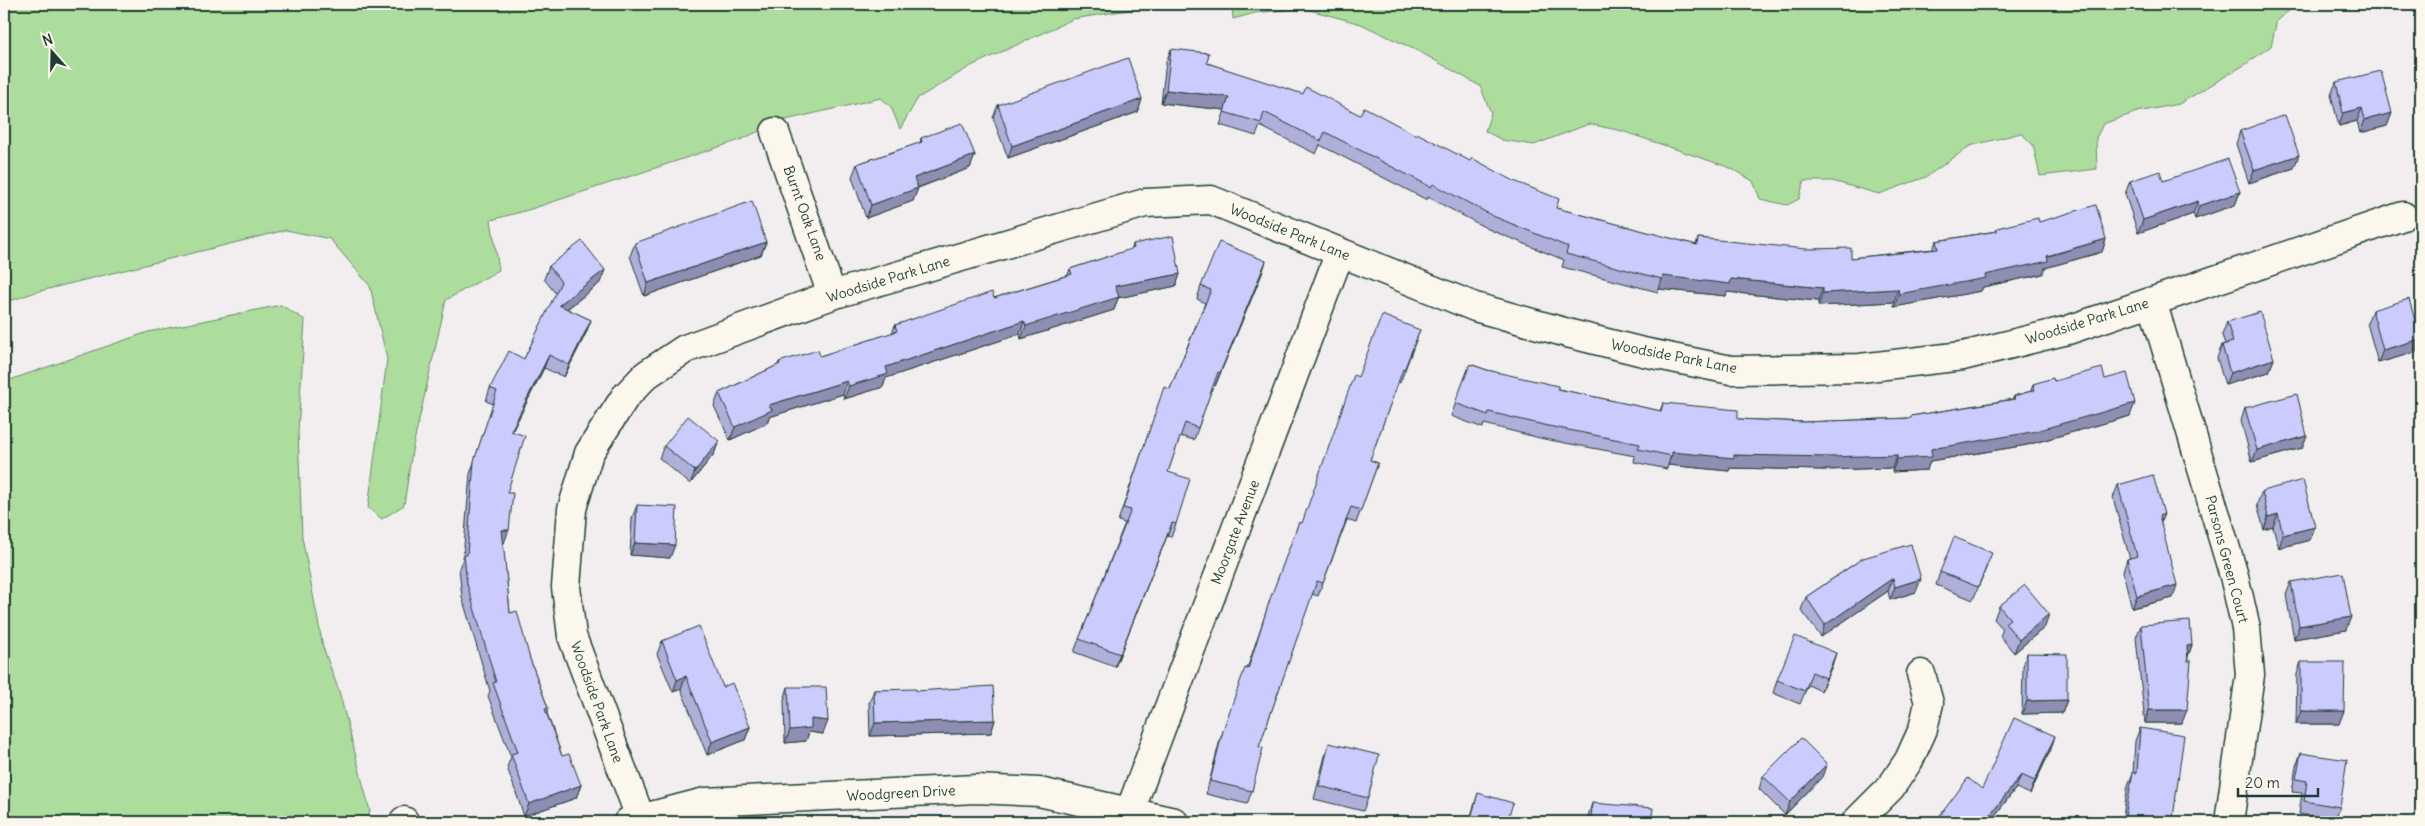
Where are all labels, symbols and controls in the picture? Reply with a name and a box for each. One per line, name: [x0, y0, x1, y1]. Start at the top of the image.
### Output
north arrow: [28, 28, 78, 78]
text: N: [40, 30, 55, 50]
street label: Burnt Oak Lane: [780, 163, 830, 263]
street label: Woodside Park Lane: [1227, 200, 1353, 264]
street label: Woodside Park Lane: [824, 252, 952, 306]
street label: Woodside Park Lane: [2023, 294, 2151, 348]
street label: Woodside Park Lane: [1609, 335, 1739, 377]
street label: Moorgate Avenue: [1207, 477, 1263, 587]
street label: Parsons Green Court: [2201, 493, 2253, 625]
street label: Woodside Park Lane: [567, 639, 627, 765]
scale bar: [2238, 766, 2318, 798]
text: 20 m: [2245, 773, 2280, 792]
street label: Woodgreen Drive: [846, 781, 956, 805]

